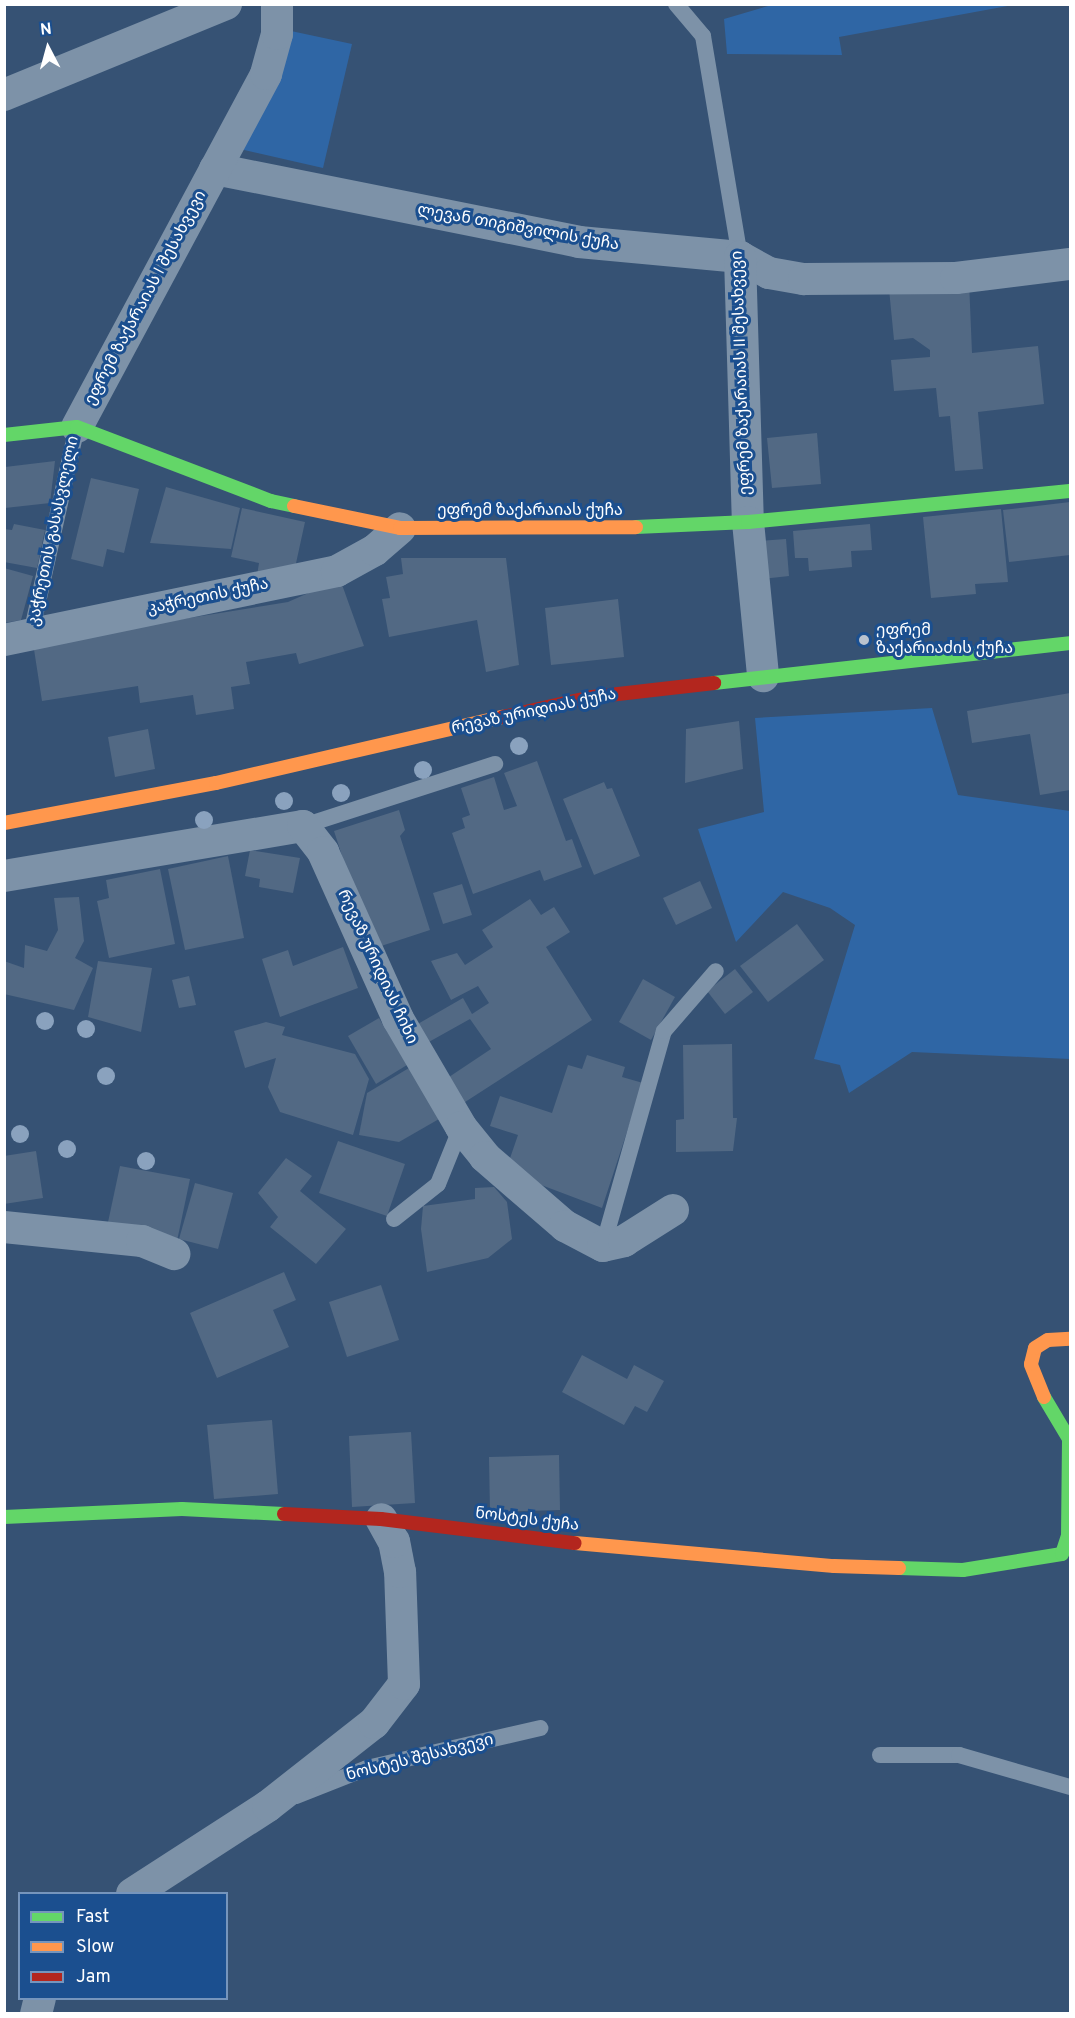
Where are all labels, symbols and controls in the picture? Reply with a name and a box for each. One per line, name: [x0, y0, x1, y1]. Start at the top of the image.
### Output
north arrow: [18, 18, 78, 78]
text: N: [39, 20, 53, 41]
street label: ეფრემ ზაქარაიას I შესახვევი: [81, 187, 211, 409]
street label: ლევან თიგიშვილის ქუჩა: [416, 201, 620, 255]
street label: ეფრემ ზაქარაიას II შესახვევი: [728, 250, 756, 496]
street label: კაჭრეთის გასასვლელი: [24, 434, 84, 628]
street label: ეფრემ ზაქარაიას ქუჩა: [437, 501, 623, 521]
street label: კაჭრეთის ქუჩა: [146, 575, 270, 619]
place label: ეფრემ ზაქარიაძის ქუჩა: [876, 621, 1013, 659]
marker: ეფრემ ზაქარიაძის ქუჩა: [857, 633, 871, 647]
street label: რევაზ ურიდიას ქუჩა: [450, 685, 618, 739]
street label: რევაზ ურიდიას ჩიხი: [333, 887, 421, 1047]
street label: ნოსტეს ქუჩა: [474, 1504, 580, 1536]
street label: ნოსტეს შესახვევი: [345, 1730, 495, 1786]
legend: [18, 1892, 228, 2000]
text: Fast: [76, 1906, 109, 1929]
text: Slow: [76, 1936, 114, 1959]
text: Jam: [76, 1966, 111, 1989]

